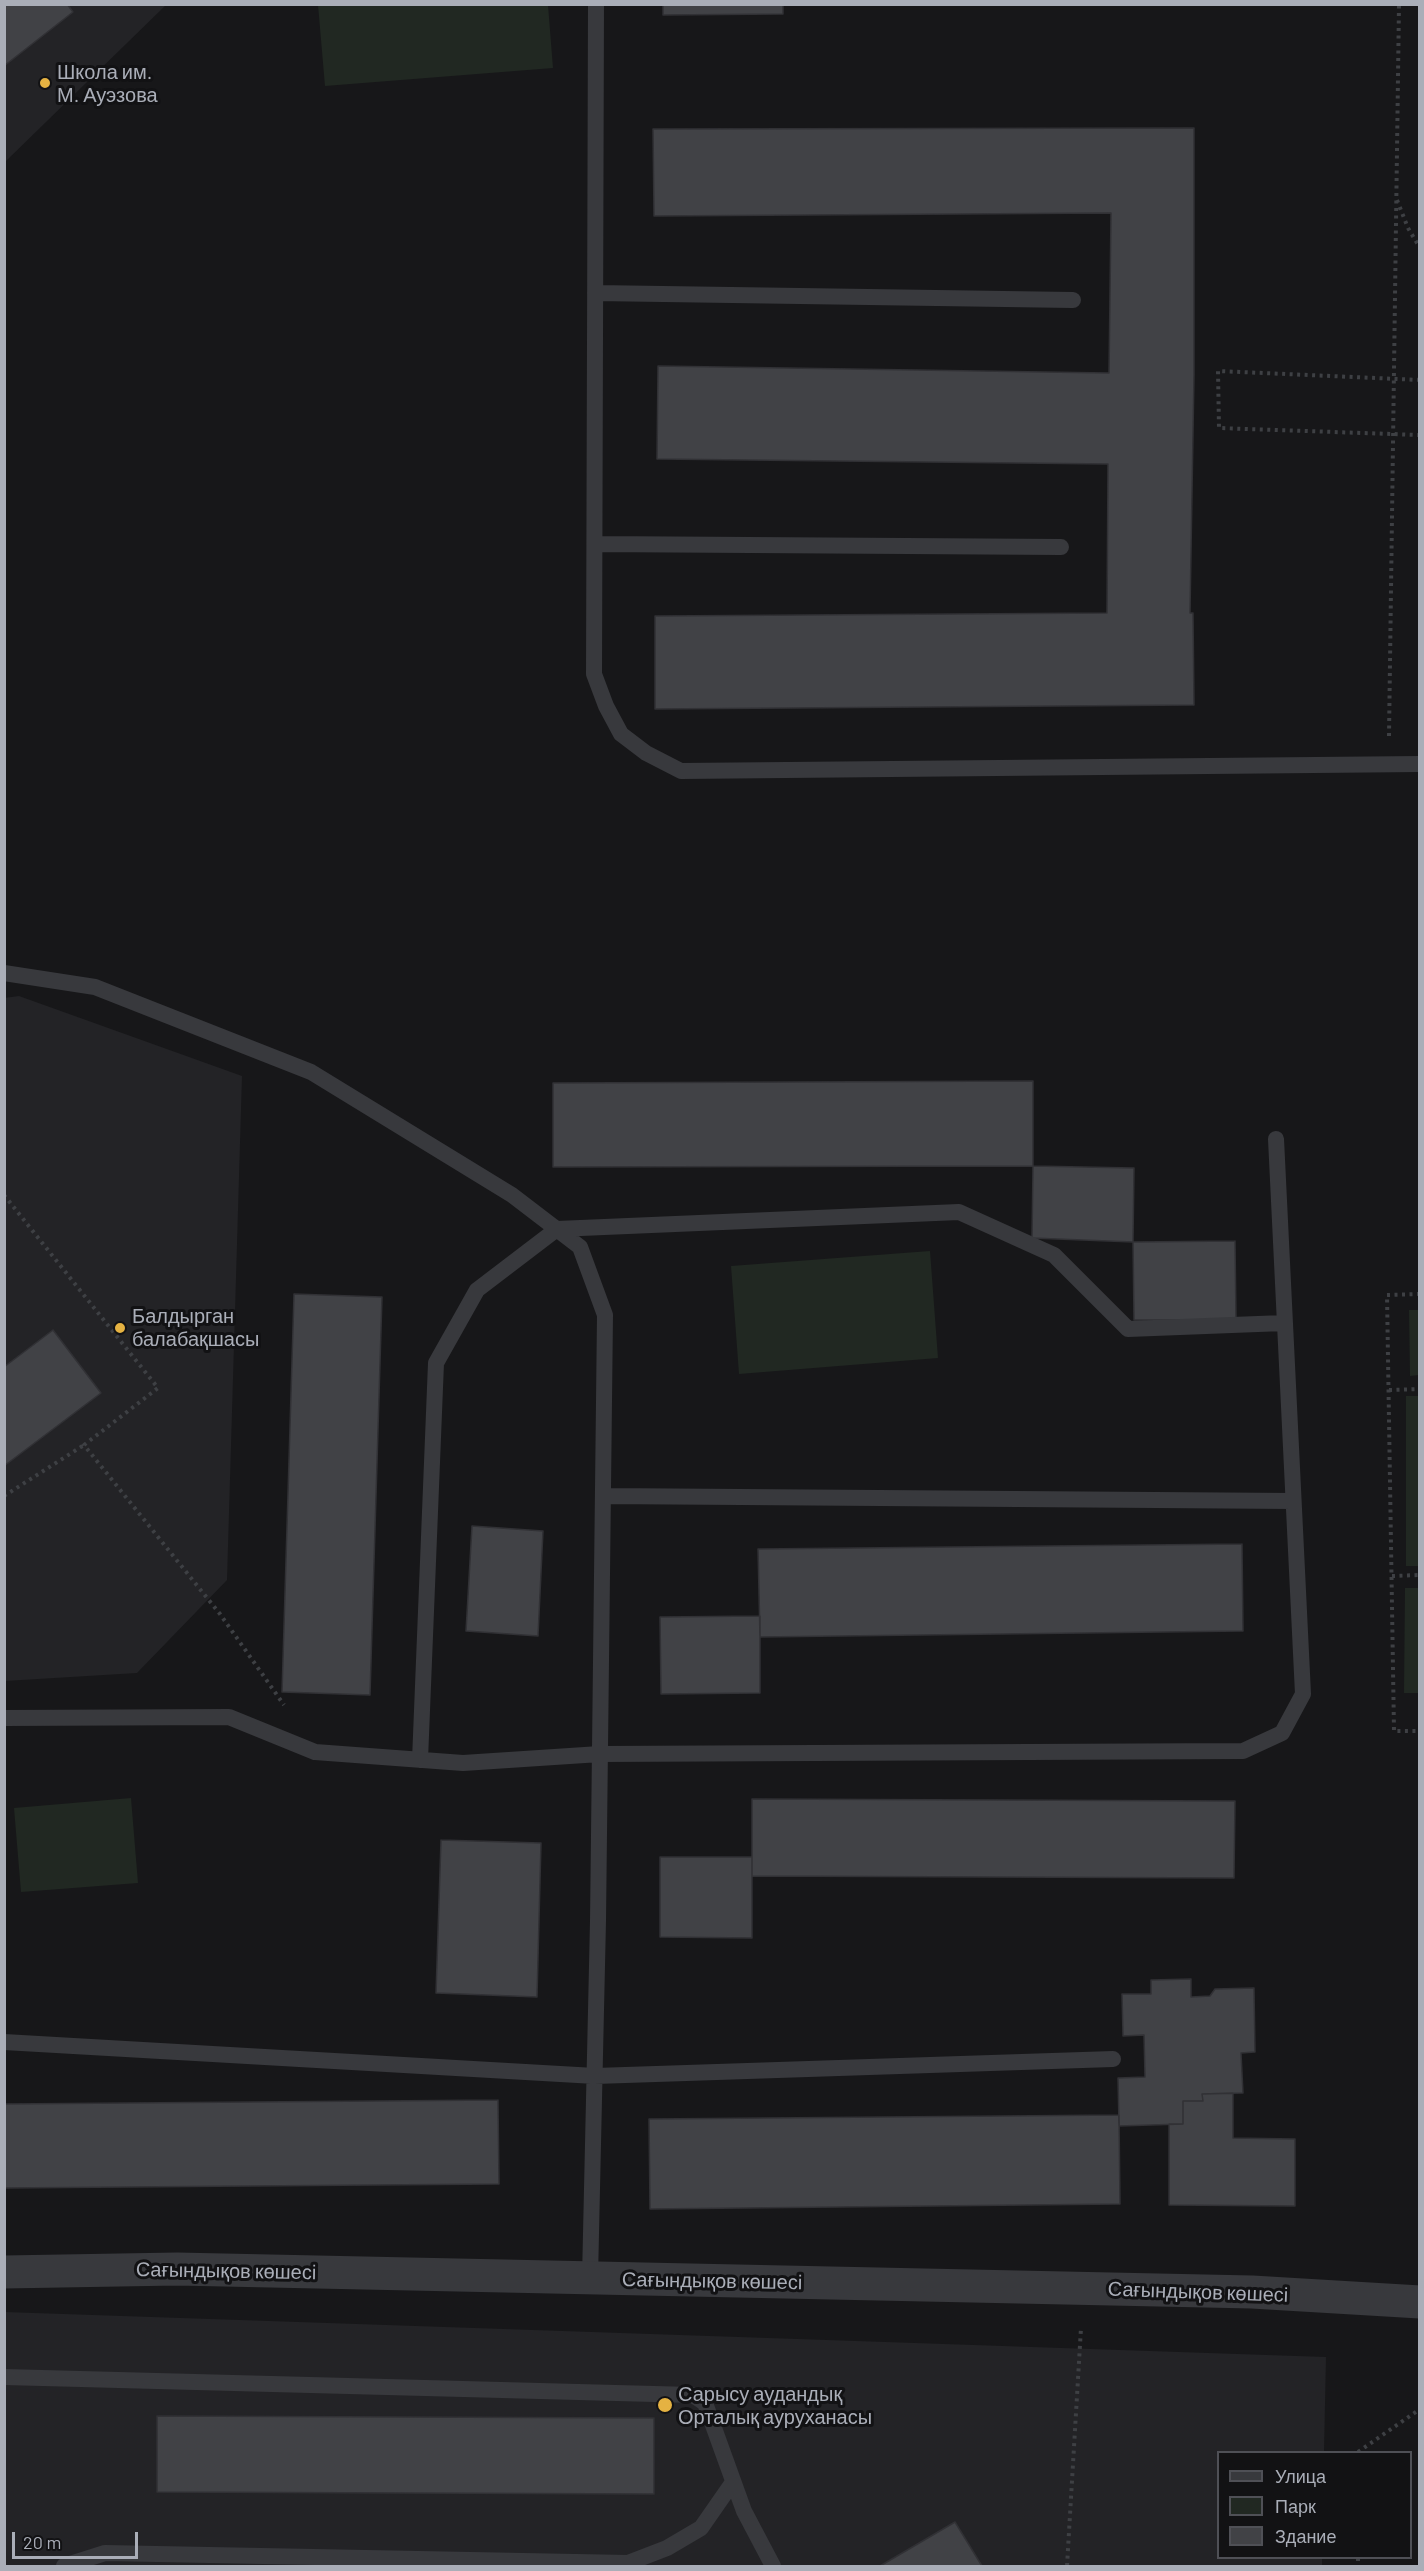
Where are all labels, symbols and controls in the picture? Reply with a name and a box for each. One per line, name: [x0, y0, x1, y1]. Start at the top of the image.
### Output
place label: Школа им. М. Ауэзова: [57, 60, 158, 107]
marker: Школа им. М. Ауэзова: [38, 76, 52, 90]
place label: Балдырган балабақшасы: [132, 1304, 259, 1351]
marker: Балдырган балабақшасы: [113, 1321, 127, 1335]
street label: Сағындықов көшесі: [136, 2257, 316, 2285]
street label: Сағындықов көшесі: [622, 2267, 802, 2295]
street label: Сағындықов көшесі: [1107, 2277, 1289, 2307]
place label: Сарысу аудандық Орталық ауруханасы: [678, 2382, 872, 2429]
marker: Сарысу аудандық Орталық ауруханасы: [656, 2396, 674, 2414]
legend: [1217, 2451, 1412, 2559]
text: Улица: [1275, 2465, 1326, 2487]
text: Парк: [1275, 2495, 1316, 2517]
scale bar: [15, 2520, 141, 2558]
text: Здание: [1275, 2525, 1336, 2547]
text: 20 m: [23, 2531, 61, 2553]

